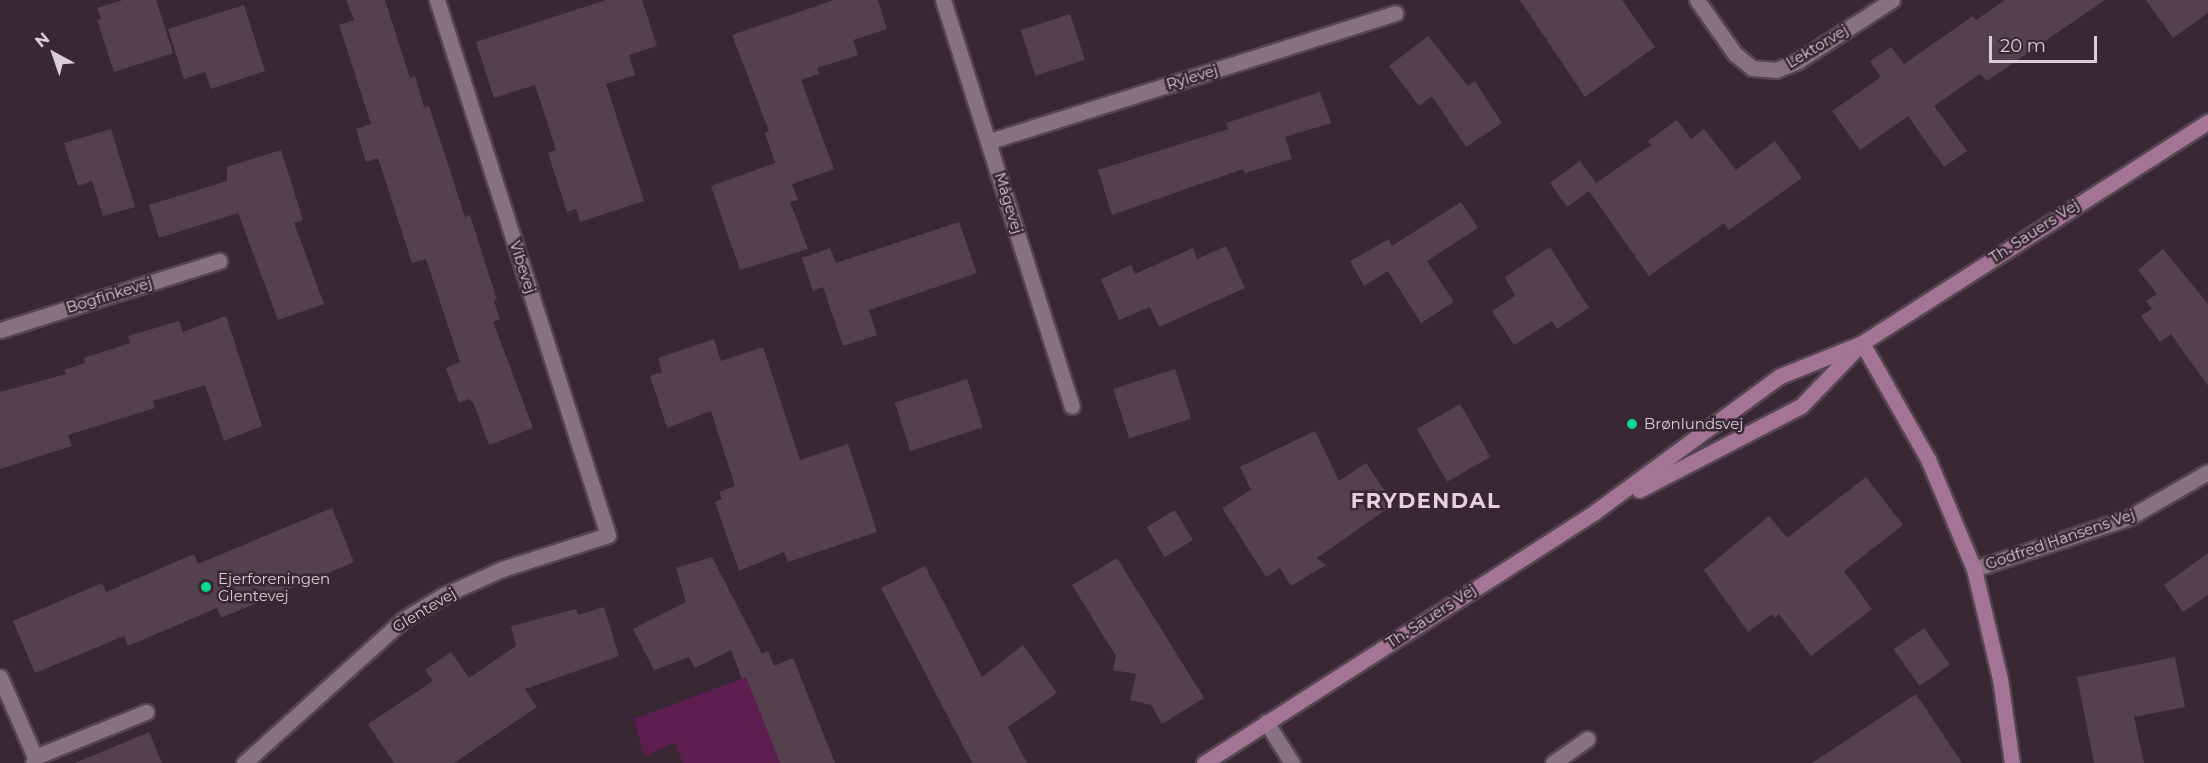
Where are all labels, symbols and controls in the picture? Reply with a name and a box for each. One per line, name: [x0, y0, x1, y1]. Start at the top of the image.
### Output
street label: Lektorvej: [1783, 20, 1851, 72]
north arrow: [24, 24, 84, 84]
scale bar: [1992, 24, 2100, 62]
text: N: [31, 28, 53, 51]
text: 20 m: [2000, 35, 2046, 57]
street label: Rylevej: [1164, 61, 1220, 93]
street label: Mågevej: [991, 170, 1027, 236]
street label: Th. Sauers Vej: [1986, 195, 2082, 267]
street label: Vibevej: [506, 238, 540, 296]
street label: Bogfinkevej: [64, 273, 154, 317]
place label: Brønlundsvej: [1644, 415, 1743, 433]
marker: Brønlundsvej: [1625, 417, 1639, 431]
district label: FRYDENDAL: [1351, 488, 1501, 514]
street label: Godfred Hansens Vej: [1983, 505, 2137, 573]
place label: Ejerforeningen Glentevej: [218, 569, 330, 604]
marker: Ejerforeningen Glentevej: [199, 580, 213, 594]
street label: Th. Sauers Vej: [1383, 580, 1479, 652]
street label: Glentevej: [389, 584, 459, 636]

